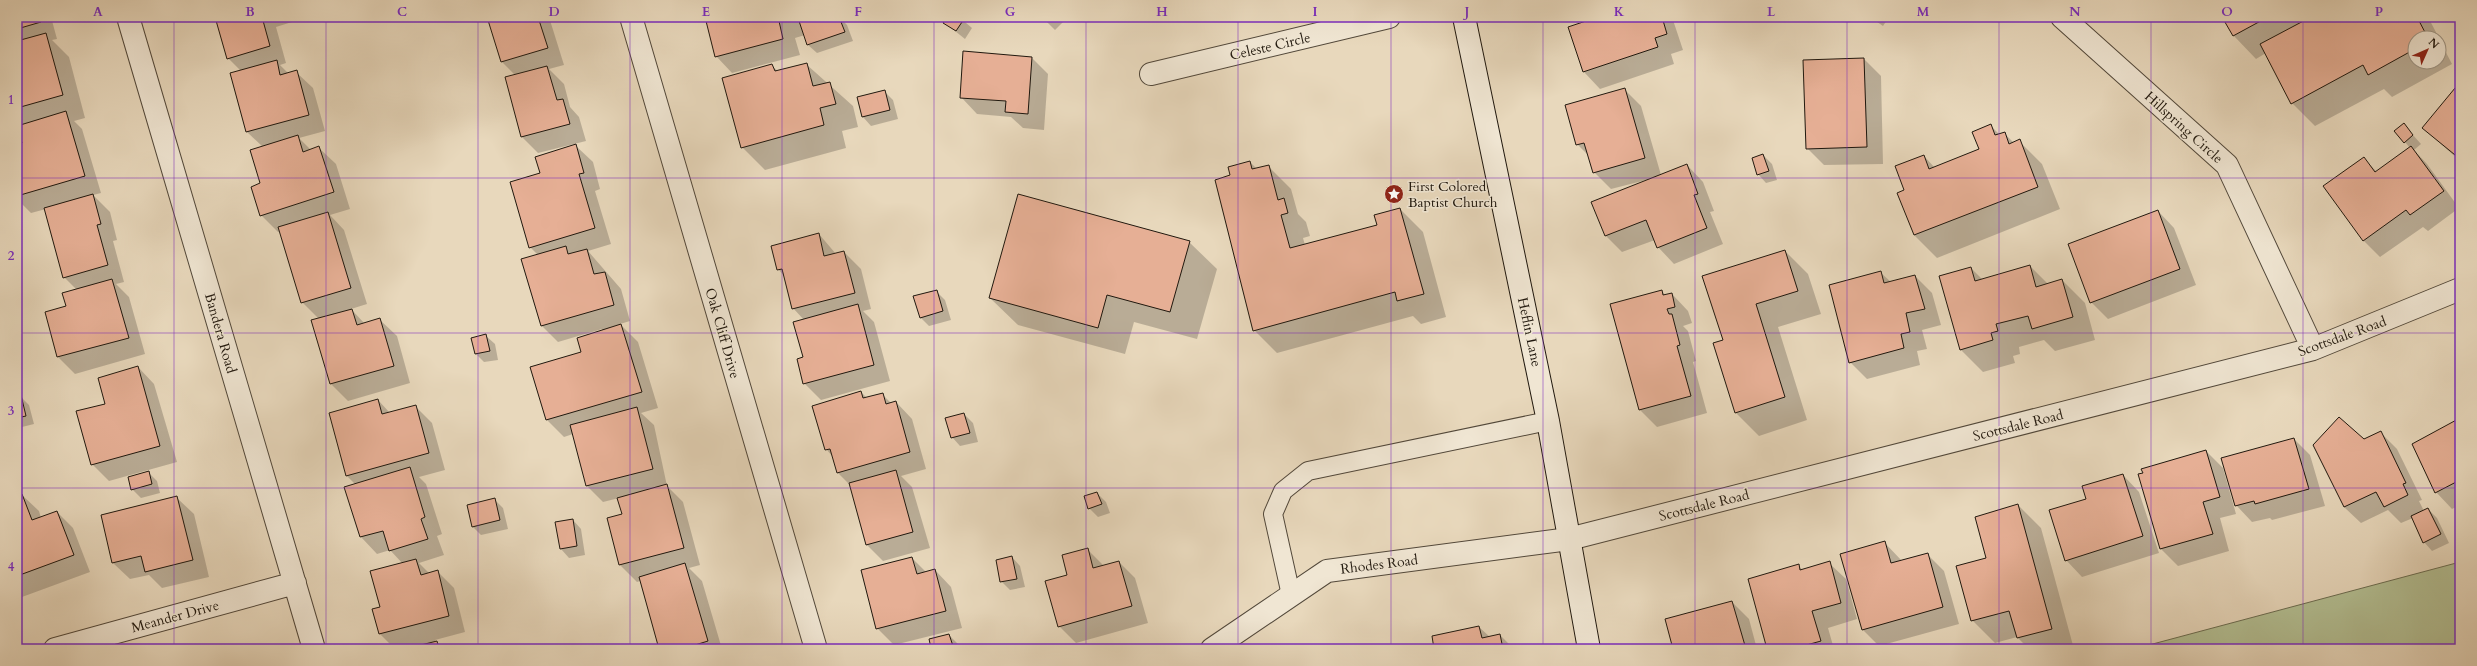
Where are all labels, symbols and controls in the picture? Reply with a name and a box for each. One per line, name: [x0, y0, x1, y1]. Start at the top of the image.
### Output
text: A: [93, 3, 103, 21]
text: B: [245, 3, 255, 21]
text: C: [397, 3, 407, 21]
text: D: [548, 3, 560, 21]
text: E: [702, 3, 710, 21]
text: F: [854, 3, 862, 21]
text: G: [1005, 3, 1016, 21]
text: H: [1156, 3, 1168, 21]
text: I: [1312, 3, 1318, 21]
text: J: [1463, 3, 1470, 21]
text: K: [1614, 3, 1625, 21]
text: L: [1767, 3, 1776, 21]
text: M: [1917, 3, 1930, 21]
text: N: [2069, 3, 2081, 21]
text: O: [2221, 3, 2233, 21]
text: P: [2375, 3, 2383, 21]
street label: Celeste Circle: [1228, 28, 1312, 65]
north arrow: [2407, 30, 2447, 70]
text: N: [2425, 35, 2443, 52]
street label: Hillspring Circle: [2140, 87, 2227, 168]
text: 1: [8, 91, 14, 109]
place label: First Colored Baptist Church: [1408, 177, 1498, 212]
place icon: First Colored Baptist Church: [1383, 183, 1405, 205]
text: 2: [8, 247, 15, 265]
street label: Oak Cliff Drive: [700, 286, 745, 381]
street label: Bandera Road: [200, 291, 241, 376]
street label: Heflin Lane: [1513, 296, 1546, 369]
street label: Scottsdale Road: [2295, 312, 2389, 361]
text: 3: [8, 402, 15, 420]
street label: Scottsdale Road: [1971, 405, 2066, 446]
street label: Scottsdale Road: [1657, 485, 1752, 526]
street label: Rhodes Road: [1339, 550, 1419, 579]
text: 4: [8, 558, 15, 576]
street label: Meander Drive: [129, 596, 221, 637]

